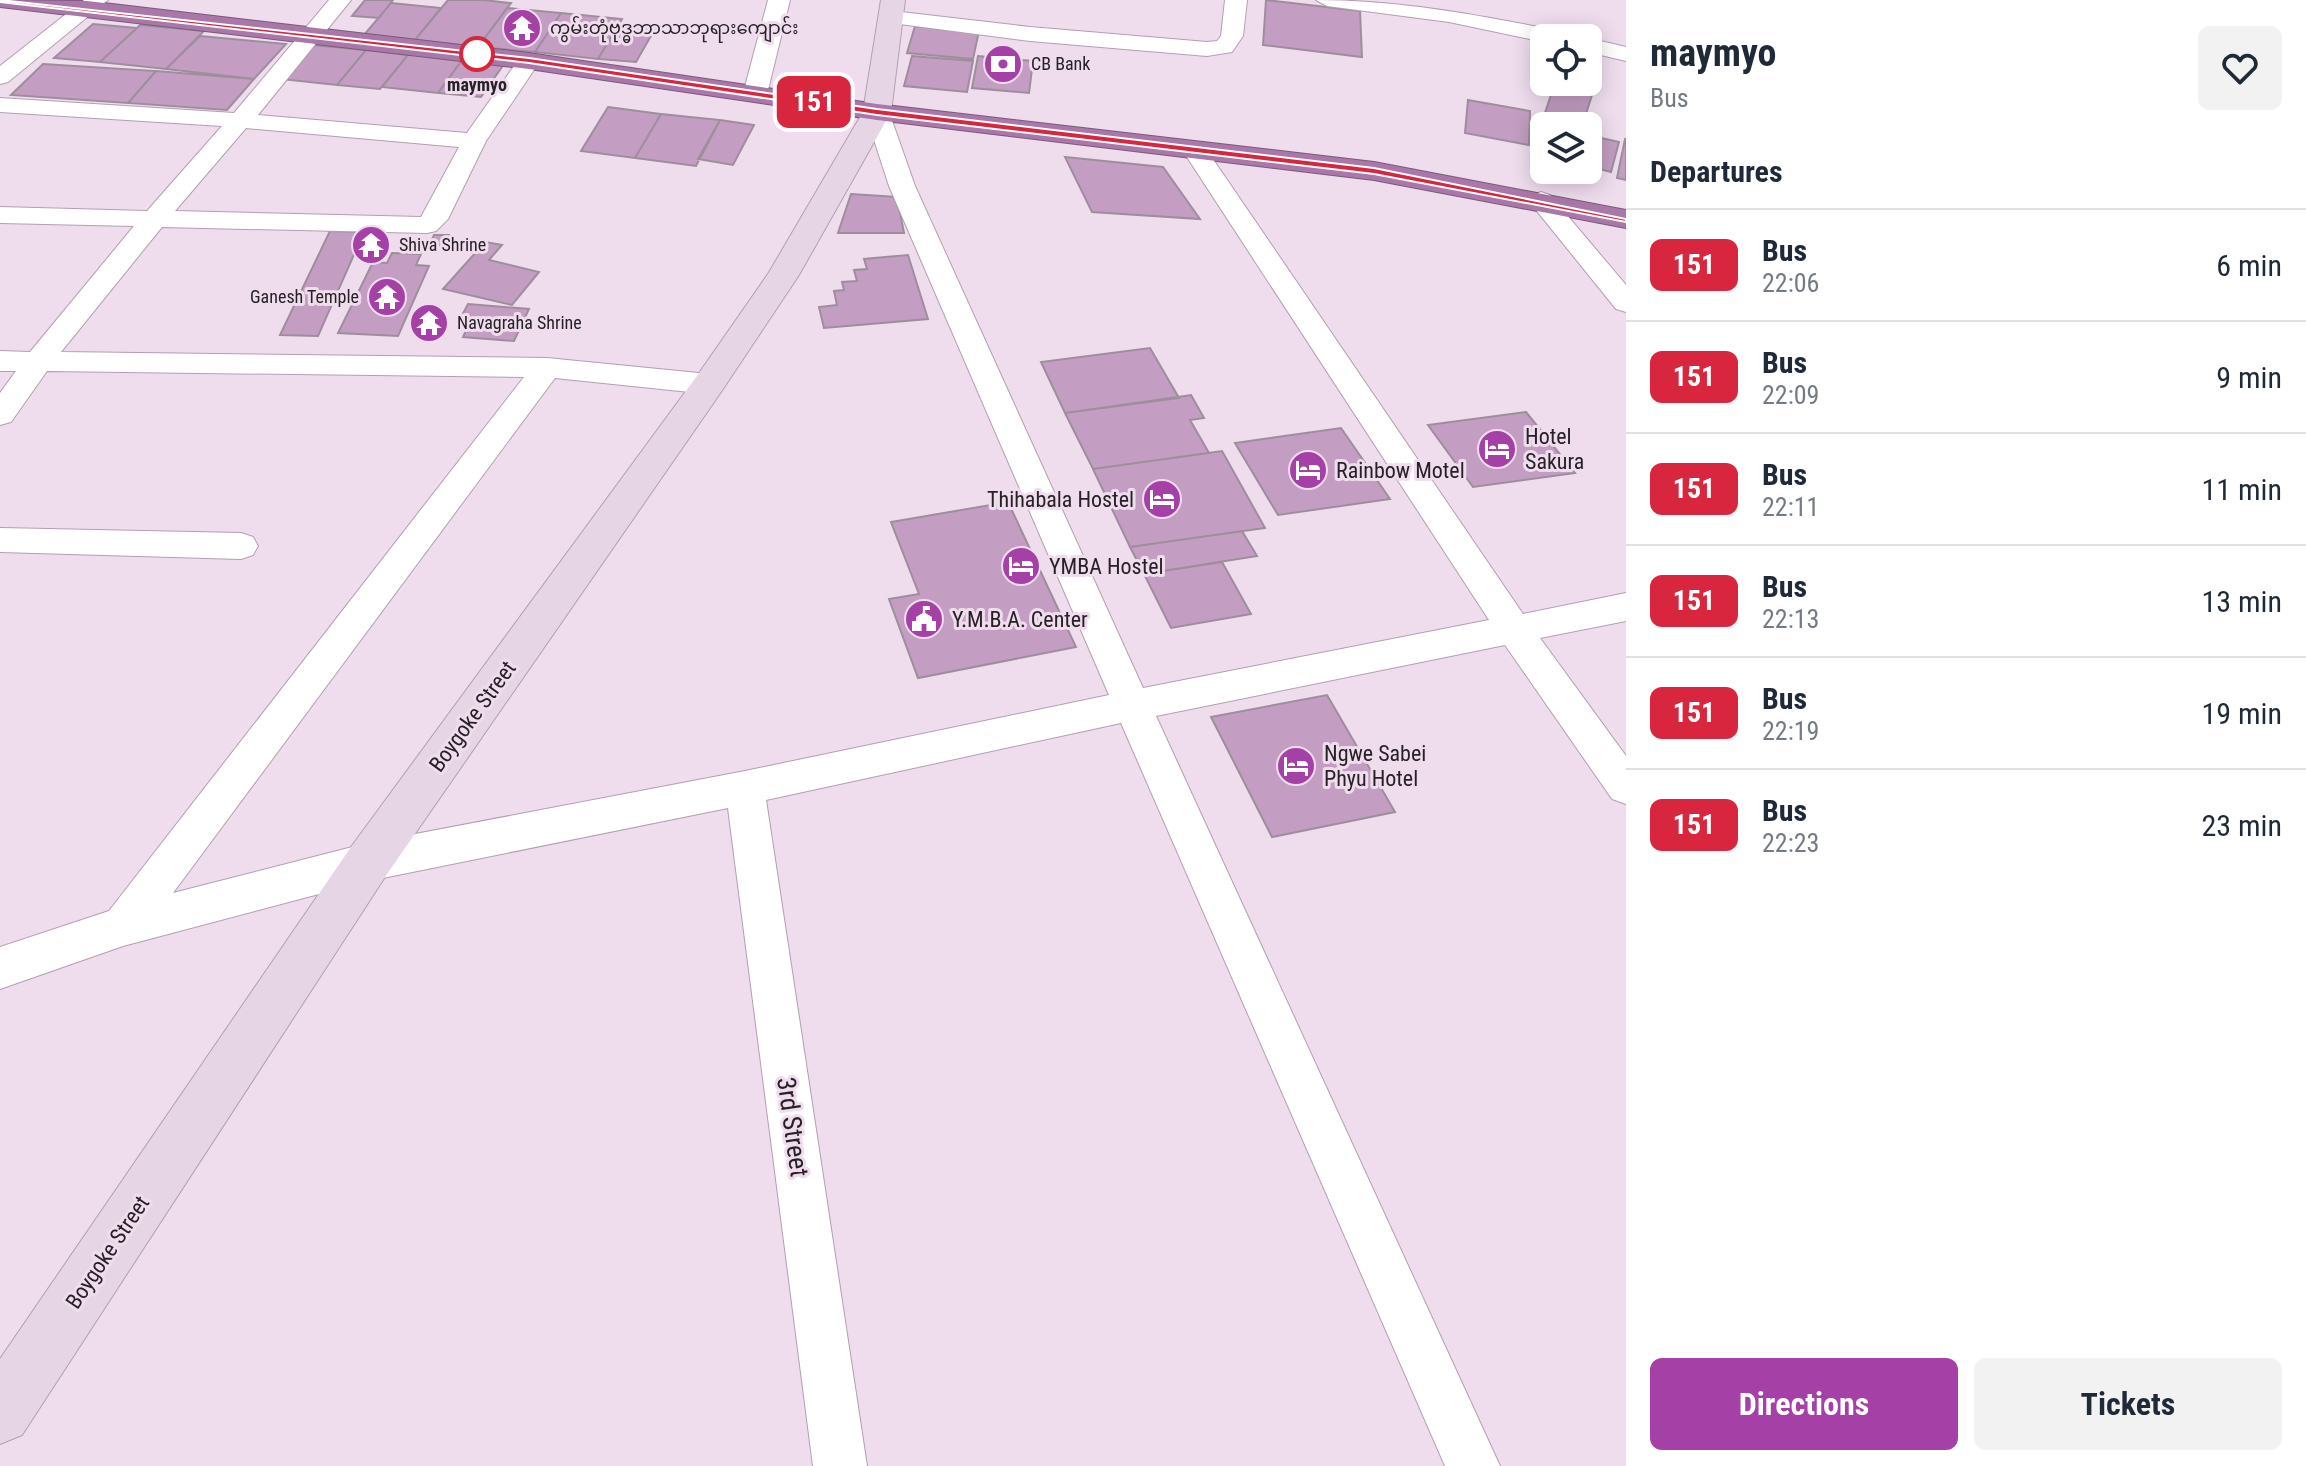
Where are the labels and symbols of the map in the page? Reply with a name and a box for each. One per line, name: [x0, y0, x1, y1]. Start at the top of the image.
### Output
temple icon: ကွမ်းတုံဗုဒ္ဓဘာသာဘုရားကျောင်း: [501, 7, 543, 49]
place label: ကွမ်းတုံဗုဒ္ဓဘာသာဘုရားကျောင်း: [550, 15, 799, 43]
marker: maymyo: [460, 37, 494, 71]
bank icon: CB Bank: [982, 43, 1024, 85]
place label: CB Bank: [1031, 53, 1090, 74]
place label: maymyo: [447, 74, 507, 95]
line badge: 151: [768, 76, 860, 128]
temple icon: Shiva Shrine: [350, 224, 392, 266]
place label: Shiva Shrine: [399, 234, 486, 255]
temple icon: Ganesh Temple: [366, 276, 408, 318]
place label: Ganesh Temple: [250, 286, 359, 307]
temple icon: Navagraha Shrine: [408, 302, 450, 344]
place label: Navagraha Shrine: [457, 312, 582, 333]
place label: Hotel Sakura: [1525, 424, 1584, 474]
hotel icon: Hotel Sakura: [1476, 428, 1518, 470]
hotel icon: Rainbow Motel: [1287, 449, 1329, 491]
place label: Rainbow Motel: [1336, 458, 1465, 483]
hotel icon: Thihabala Hostel: [1141, 478, 1183, 520]
place label: Thihabala Hostel: [987, 487, 1134, 512]
hotel icon: YMBA Hostel: [1000, 545, 1042, 587]
place label: YMBA Hostel: [1049, 554, 1164, 579]
public building icon: Y.M.B.A. Center: [903, 598, 945, 640]
place label: Y.M.B.A. Center: [952, 607, 1088, 632]
street label: Boygoke Street: [424, 656, 521, 776]
place label: Ngwe Sabei Phyu Hotel: [1324, 741, 1426, 791]
hotel icon: Ngwe Sabei Phyu Hotel: [1275, 745, 1317, 787]
street label: 3rd Street: [771, 1075, 815, 1179]
street label: Boygoke Street: [61, 1191, 154, 1313]

